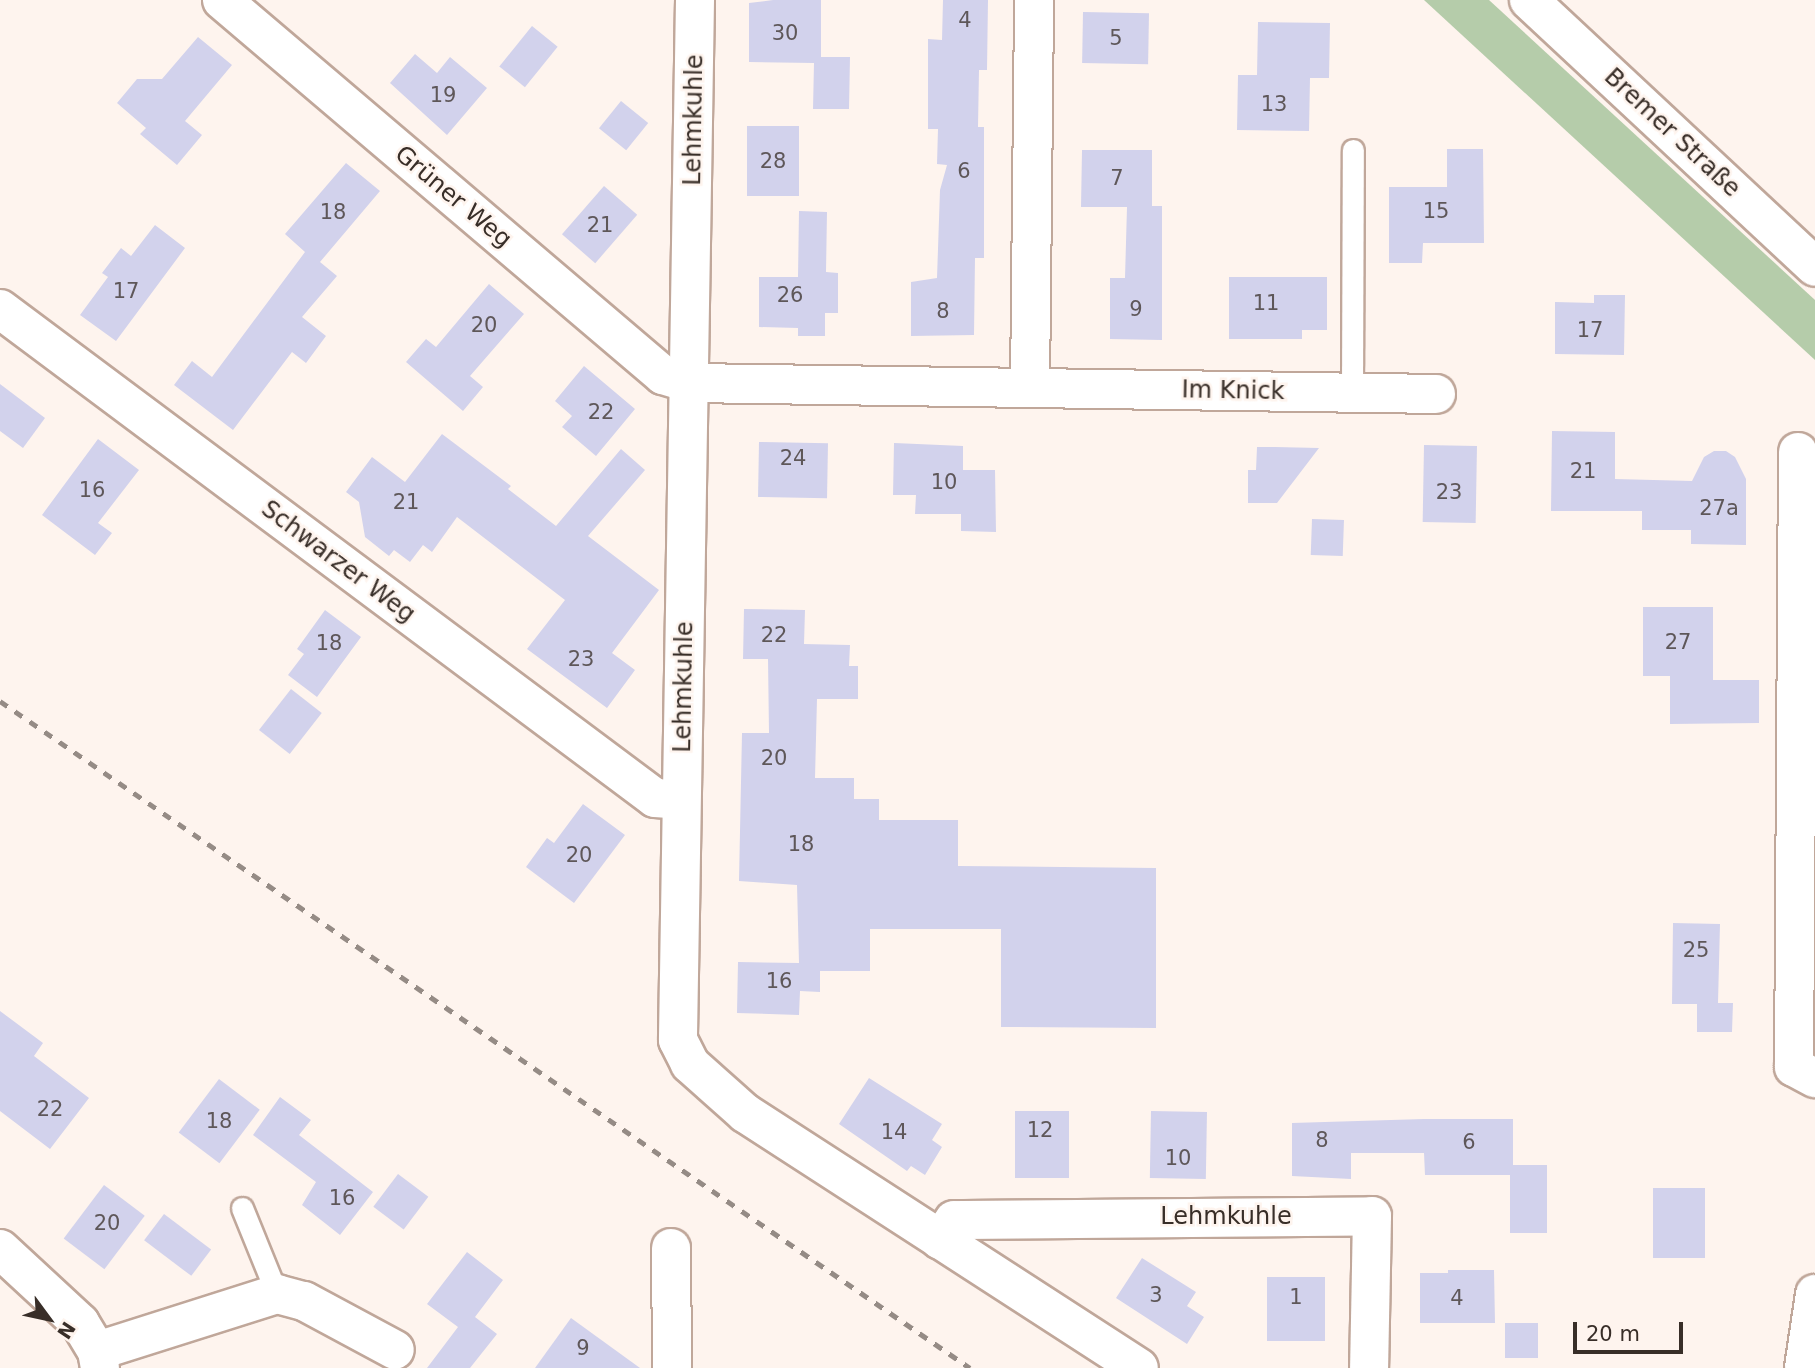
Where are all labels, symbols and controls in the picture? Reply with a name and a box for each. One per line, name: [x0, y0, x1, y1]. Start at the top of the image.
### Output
house number: 4: [958, 7, 972, 33]
house number: 30: [772, 20, 798, 46]
house number: 5: [1109, 25, 1123, 51]
street label: Lehmkuhle: [678, 54, 710, 186]
street label: Bremer Straße: [1598, 63, 1746, 203]
house number: 19: [430, 82, 456, 108]
house number: 13: [1261, 91, 1287, 117]
street label: Grüner Weg: [389, 140, 517, 254]
house number: 28: [760, 148, 786, 174]
house number: 6: [957, 158, 971, 184]
house number: 7: [1110, 165, 1124, 191]
house number: 15: [1423, 198, 1449, 224]
house number: 18: [320, 199, 346, 225]
house number: 21: [587, 212, 613, 238]
house number: 17: [113, 278, 139, 304]
house number: 26: [777, 282, 803, 308]
house number: 11: [1253, 290, 1279, 316]
house number: 9: [1129, 296, 1143, 322]
house number: 8: [936, 298, 950, 324]
house number: 20: [471, 312, 497, 338]
house number: 17: [1577, 317, 1603, 343]
street label: Im Knick: [1181, 376, 1285, 406]
house number: 22: [588, 399, 614, 425]
house number: 24: [780, 445, 806, 471]
house number: 21: [1570, 458, 1596, 484]
house number: 10: [931, 469, 957, 495]
house number: 16: [79, 477, 105, 503]
house number: 23: [1436, 479, 1462, 505]
house number: 21: [393, 489, 419, 515]
street label: Schwarzer Weg: [255, 495, 421, 629]
house number: 27a: [1699, 495, 1739, 521]
street label: Lehmkuhle: [668, 621, 700, 753]
house number: 22: [761, 622, 787, 648]
house number: 27: [1665, 629, 1691, 655]
house number: 18: [316, 630, 342, 656]
house number: 23: [568, 646, 594, 672]
house number: 20: [761, 745, 787, 771]
house number: 18: [788, 831, 814, 857]
house number: 20: [566, 842, 592, 868]
house number: 25: [1683, 937, 1709, 963]
house number: 16: [766, 968, 792, 994]
house number: 22: [37, 1096, 63, 1122]
house number: 18: [206, 1108, 232, 1134]
house number: 12: [1027, 1117, 1053, 1143]
house number: 14: [881, 1119, 907, 1145]
house number: 8: [1315, 1127, 1329, 1153]
house number: 6: [1462, 1129, 1476, 1155]
house number: 10: [1165, 1145, 1191, 1171]
house number: 16: [329, 1185, 355, 1211]
street label: Lehmkuhle: [1160, 1203, 1292, 1231]
house number: 20: [94, 1210, 120, 1236]
house number: 3: [1149, 1282, 1163, 1308]
north arrow: [14, 1284, 84, 1354]
house number: 1: [1289, 1284, 1303, 1310]
house number: 4: [1450, 1285, 1464, 1311]
scale bar: [1577, 1308, 1687, 1352]
text: N: [53, 1318, 80, 1343]
text: 20 m: [1586, 1322, 1640, 1346]
house number: 9: [576, 1335, 590, 1361]

